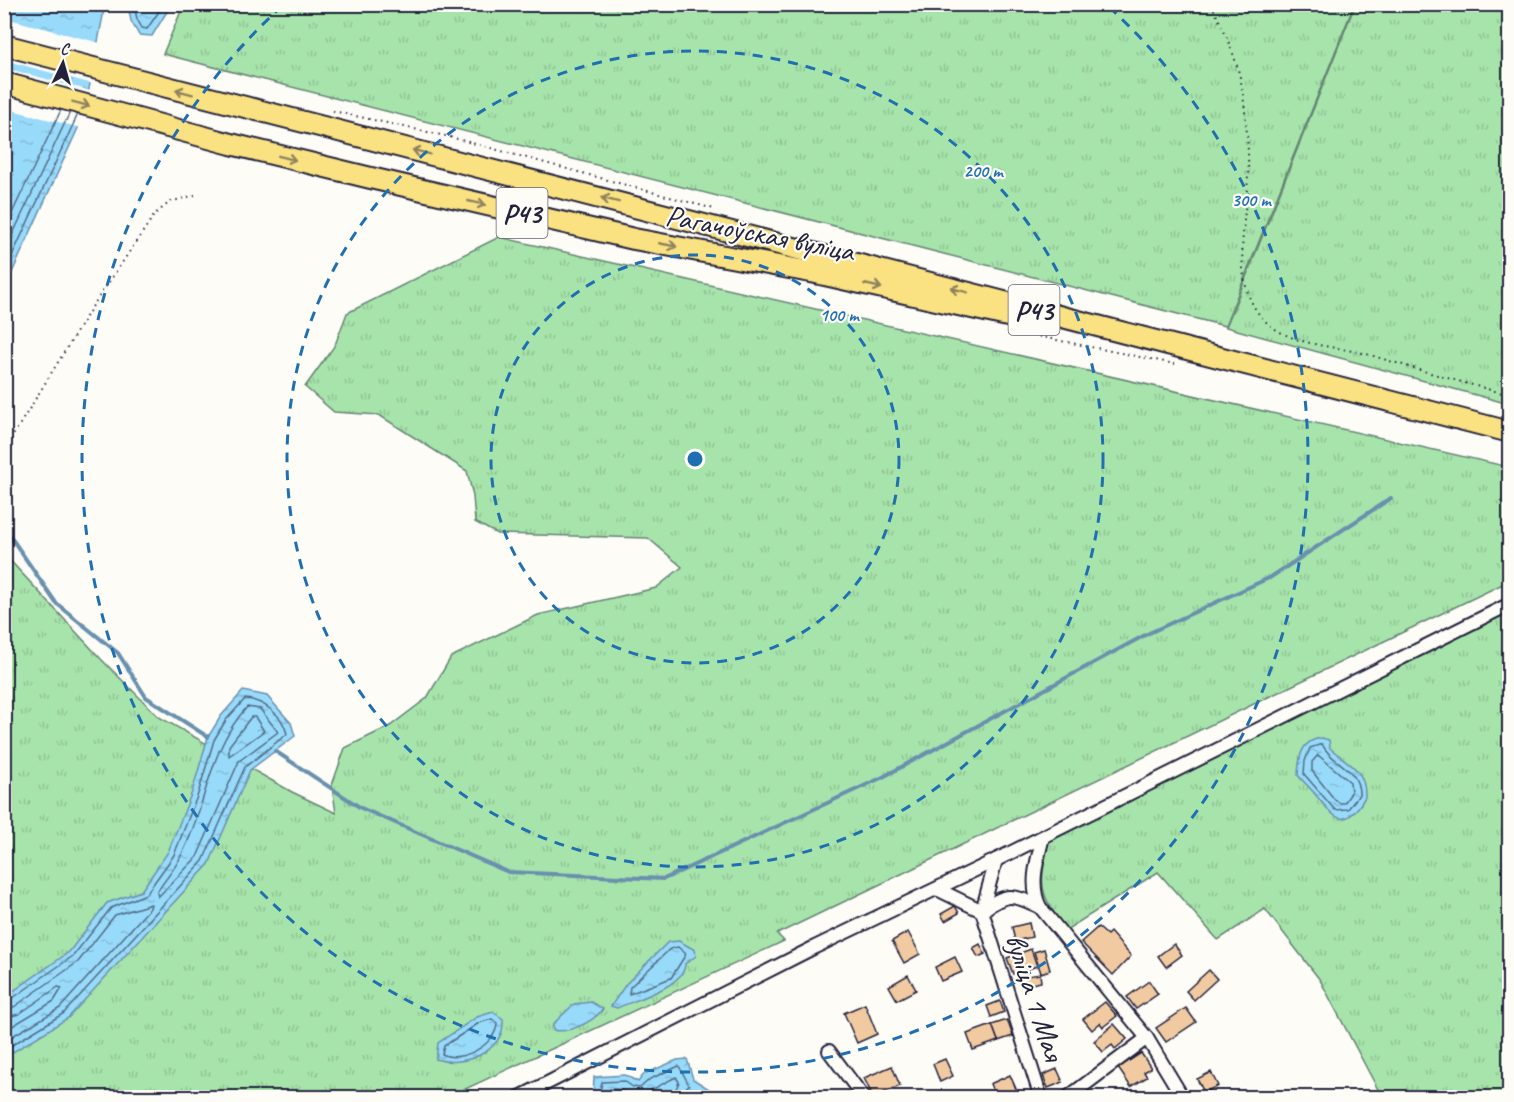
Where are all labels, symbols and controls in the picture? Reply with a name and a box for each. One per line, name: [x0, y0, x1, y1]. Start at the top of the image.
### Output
north arrow: [33, 33, 93, 93]
text: С: [59, 39, 71, 60]
one-way arrow: [175, 85, 194, 97]
one-way arrow: [71, 99, 90, 110]
one-way arrow: [412, 145, 431, 157]
one-way arrow: [278, 152, 297, 164]
text: 200 m: [964, 160, 1004, 182]
road number: Р43: [496, 188, 548, 238]
text: 300 m: [1232, 189, 1272, 211]
one-way arrow: [601, 193, 620, 205]
street label: Рагачоўская вуліца: [663, 196, 859, 270]
one-way arrow: [467, 197, 486, 209]
one-way arrow: [657, 240, 677, 251]
one-way arrow: [863, 281, 882, 292]
one-way arrow: [949, 283, 968, 295]
road number: Р43: [1008, 285, 1060, 335]
text: 100 m: [820, 304, 860, 326]
centre of rings: [685, 449, 705, 469]
street label: вуліца 1 Мая: [997, 929, 1074, 1068]

